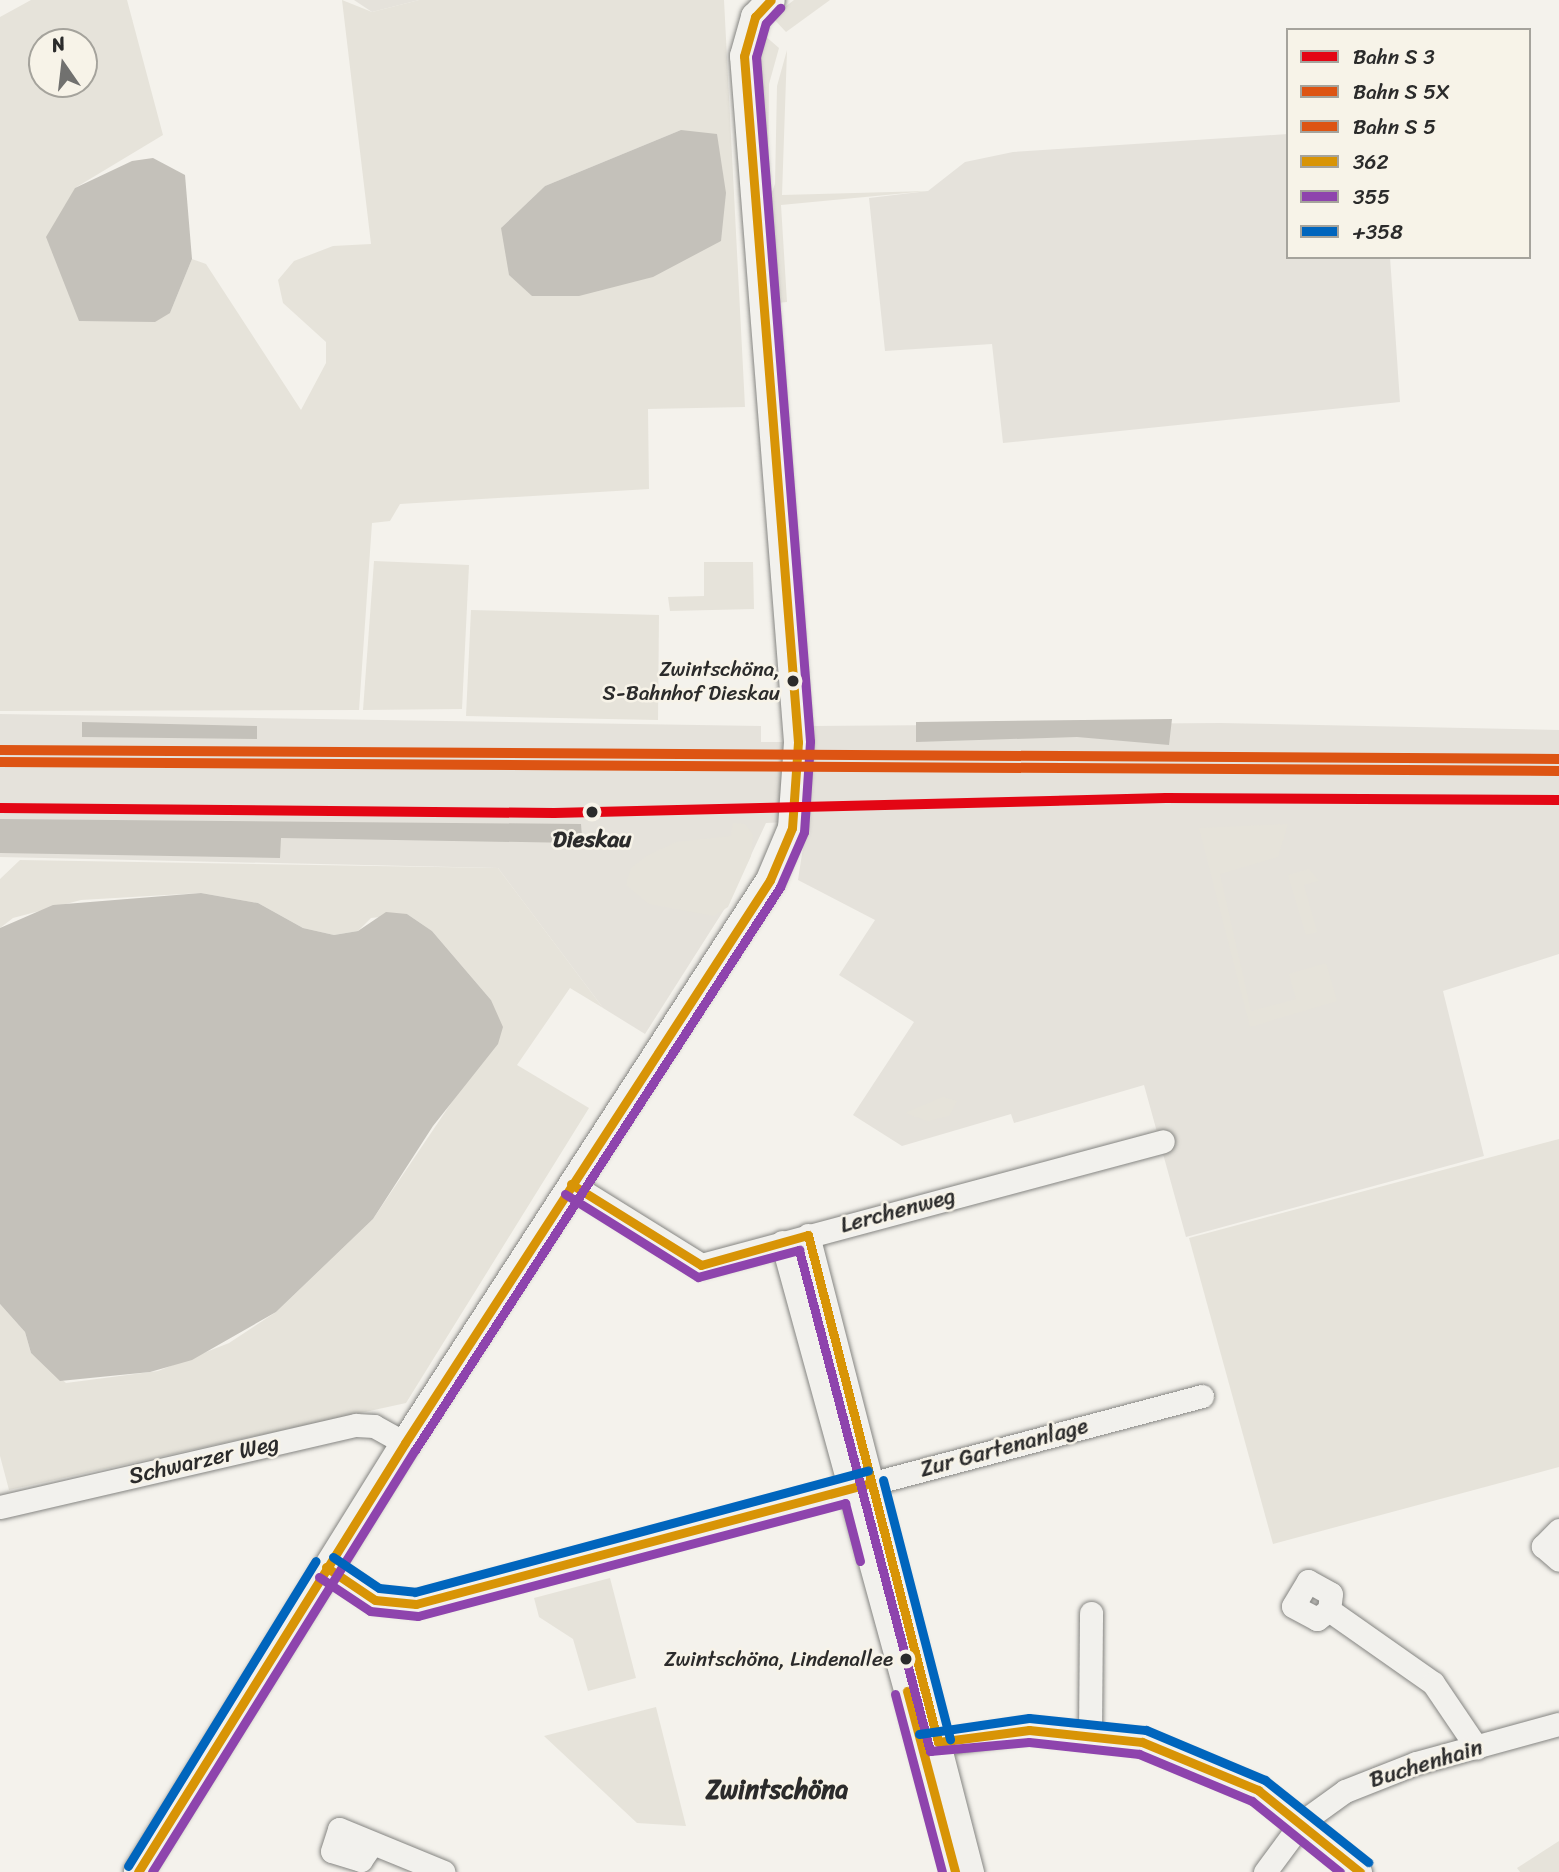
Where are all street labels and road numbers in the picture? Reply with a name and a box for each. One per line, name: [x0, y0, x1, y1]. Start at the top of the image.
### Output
street label: Lerchenweg: [837, 1182, 959, 1240]
street label: Zur Gartenanlage: [916, 1412, 1092, 1484]
street label: Schwarzer Weg: [126, 1429, 282, 1491]
street label: Buchenhain: [1366, 1734, 1486, 1794]

